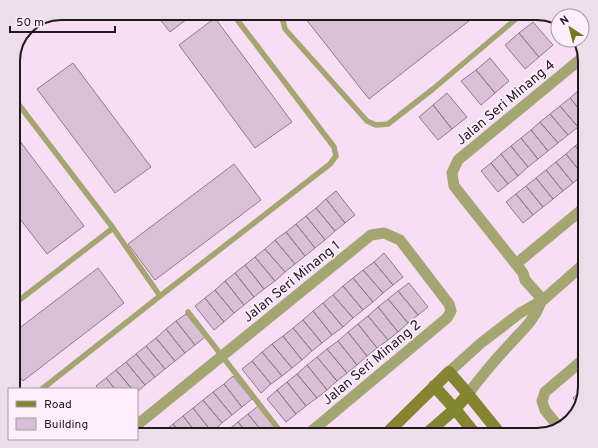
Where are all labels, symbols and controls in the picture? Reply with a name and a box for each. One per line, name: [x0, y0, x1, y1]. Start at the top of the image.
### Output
scale bar: [10, 8, 115, 34]
north arrow: [550, 8, 590, 48]
text: N: [557, 13, 572, 29]
text: 50 m: [16, 15, 44, 31]
street label: Jalan Seri Minang 4: [453, 57, 559, 149]
street label: Jalan Seri Minang 1: [240, 238, 344, 327]
street label: Jalan Seri Minang 2: [319, 317, 425, 409]
legend: [8, 388, 138, 440]
text: Road: [44, 397, 72, 413]
text: Building: [44, 417, 88, 433]

